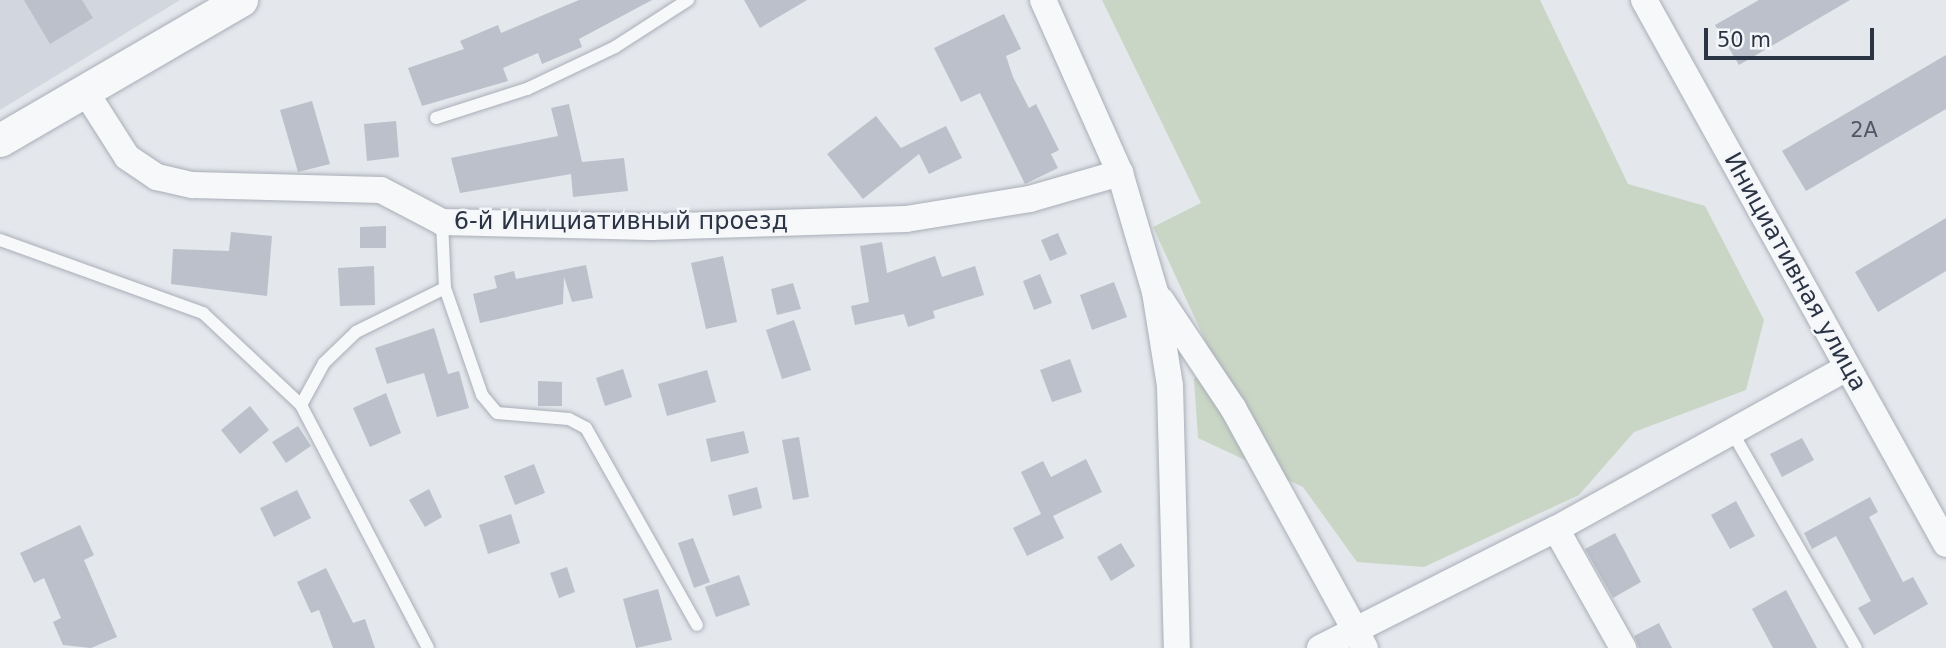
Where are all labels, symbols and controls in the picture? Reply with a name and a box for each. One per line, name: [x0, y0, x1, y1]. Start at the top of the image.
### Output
scale bar: [1708, 14, 1878, 58]
text: 50 m: [1717, 28, 1771, 52]
house number: 2А: [1850, 117, 1878, 143]
street label: Инициативная улица: [1717, 148, 1873, 396]
street label: 6-й Инициативный проезд: [454, 208, 788, 236]

